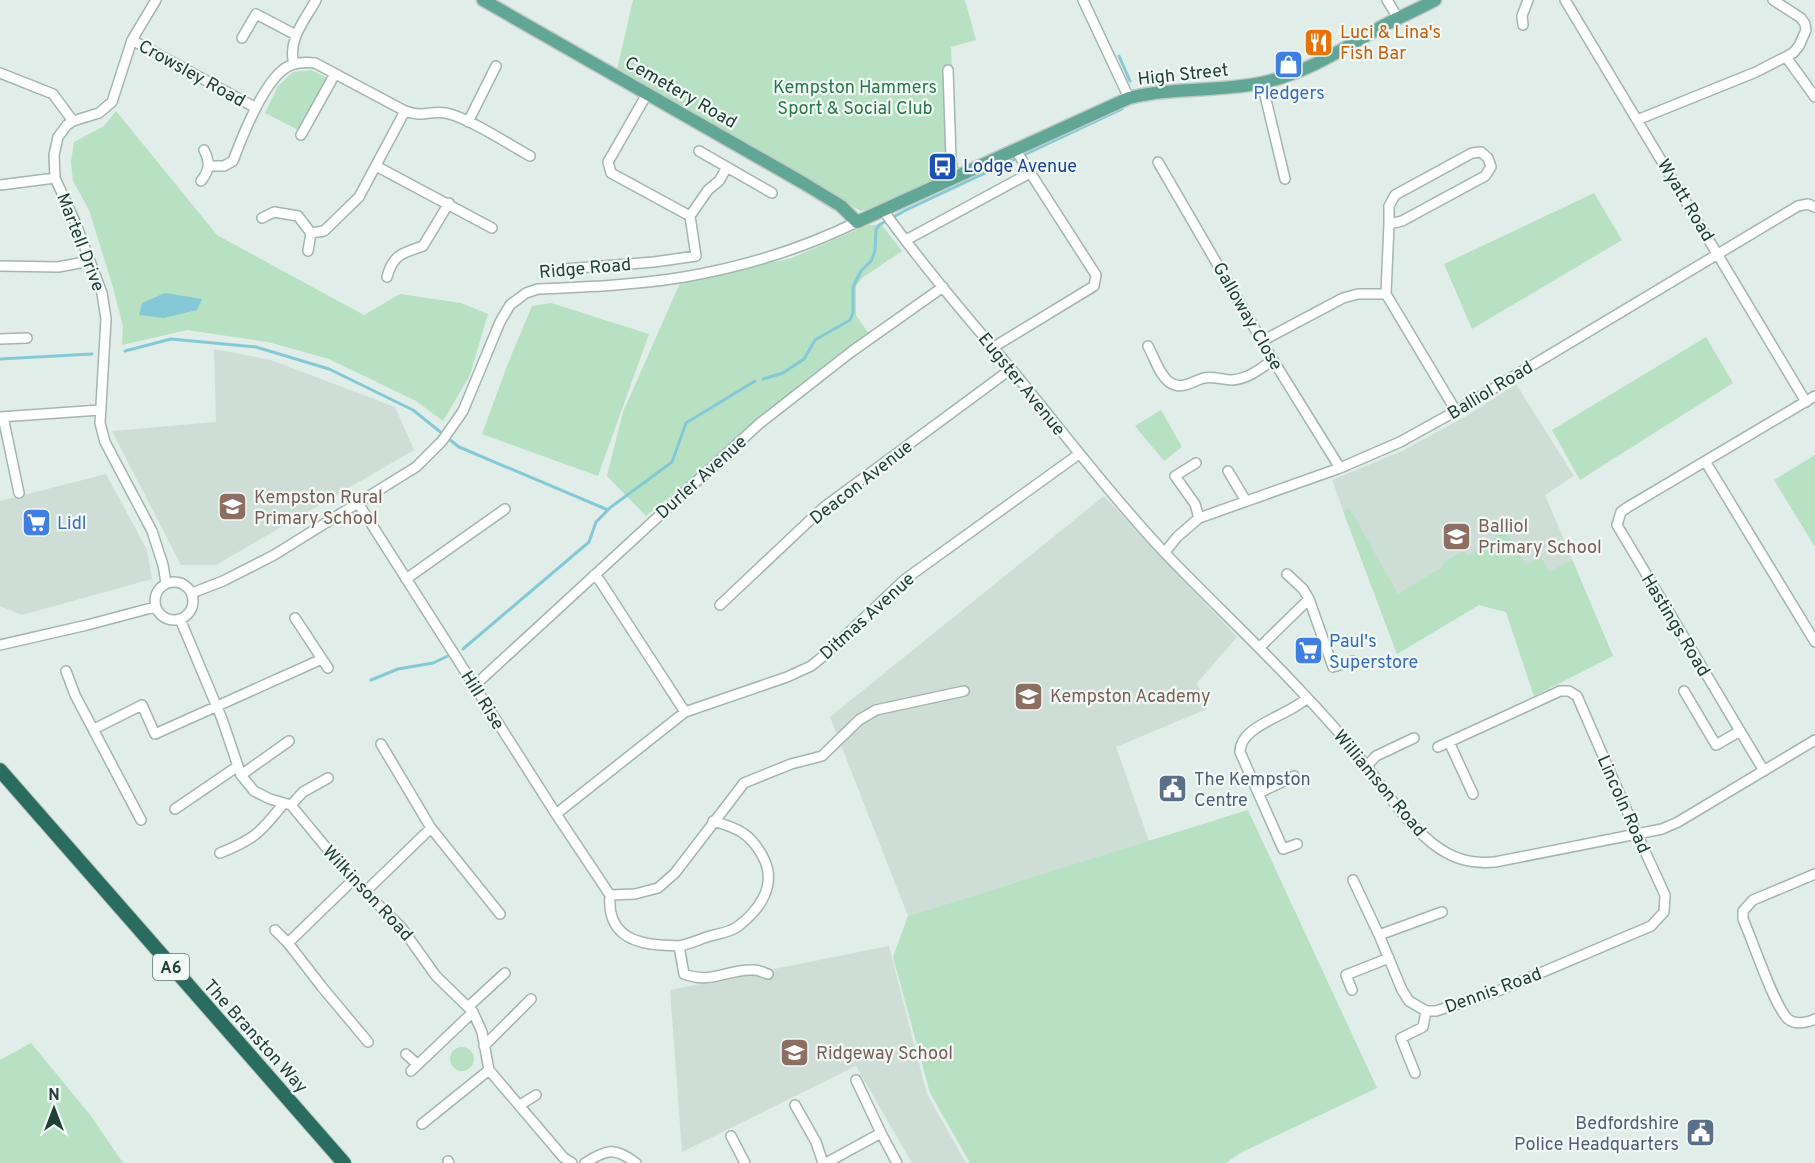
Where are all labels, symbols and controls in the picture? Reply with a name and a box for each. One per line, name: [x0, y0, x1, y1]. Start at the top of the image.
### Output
place label: Luci & Lina's Fish Bar: [1340, 22, 1441, 66]
restaurant icon: Luci & Lina's Fish Bar: [1303, 26, 1335, 58]
street label: Crowsley Road: [134, 35, 249, 113]
shop icon: Pledgers: [1273, 48, 1305, 80]
street label: Cemetery Road: [620, 52, 740, 135]
street label: High Street: [1137, 59, 1230, 92]
park label: Kempston Hammers Sport & Social Club: [773, 77, 937, 121]
place label: Pledgers: [1253, 83, 1325, 106]
bus stop icon: Lodge Avenue: [926, 150, 958, 182]
street label: Wyatt Road: [1651, 155, 1718, 246]
place label: Lodge Avenue: [963, 156, 1077, 179]
street label: Martell Drive: [50, 190, 109, 295]
street label: Ridge Road: [538, 254, 632, 285]
street label: Galloway Close: [1206, 259, 1287, 375]
street label: Eugster Avenue: [972, 329, 1070, 441]
street label: Balliol Road: [1444, 357, 1538, 426]
street label: Durler Avenue: [652, 431, 752, 525]
street label: Deacon Avenue: [806, 436, 918, 531]
place label: Kempston Rural Primary School: [254, 487, 383, 531]
school or university icon: Kempston Rural Primary School: [217, 491, 249, 523]
supermarket icon: Lidl: [20, 507, 52, 539]
place label: Lidl: [57, 513, 86, 536]
place label: Balliol Primary School: [1478, 516, 1602, 560]
school or university icon: Balliol Primary School: [1441, 520, 1473, 552]
street label: Ditmas Avenue: [816, 568, 920, 666]
street label: Hastings Road: [1635, 570, 1714, 681]
place label: Paul's Superstore: [1329, 631, 1418, 675]
supermarket icon: Paul's Superstore: [1292, 635, 1324, 667]
street label: Hill Rise: [455, 667, 509, 735]
school or university icon: Kempston Academy: [1013, 680, 1045, 712]
place label: Kempston Academy: [1050, 686, 1211, 709]
street label: Williamson Road: [1327, 726, 1430, 842]
street label: Lincoln Road: [1591, 752, 1654, 857]
place label: The Kempston Centre: [1194, 769, 1311, 813]
public building icon: The Kempston Centre: [1157, 773, 1189, 805]
street label: Wilkinson Road: [317, 841, 417, 947]
road number: A6: [153, 954, 189, 980]
street label: Dennis Road: [1442, 963, 1545, 1020]
street label: The Branston Way: [198, 975, 312, 1099]
school or university icon: Ridgeway School: [779, 1037, 811, 1069]
place label: Ridgeway School: [816, 1043, 953, 1066]
north arrow: [24, 1079, 84, 1139]
text: N: [48, 1086, 60, 1106]
place label: Bedfordshire Police Headquarters: [1514, 1113, 1679, 1157]
public building icon: Bedfordshire Police Headquarters: [1684, 1117, 1716, 1149]

